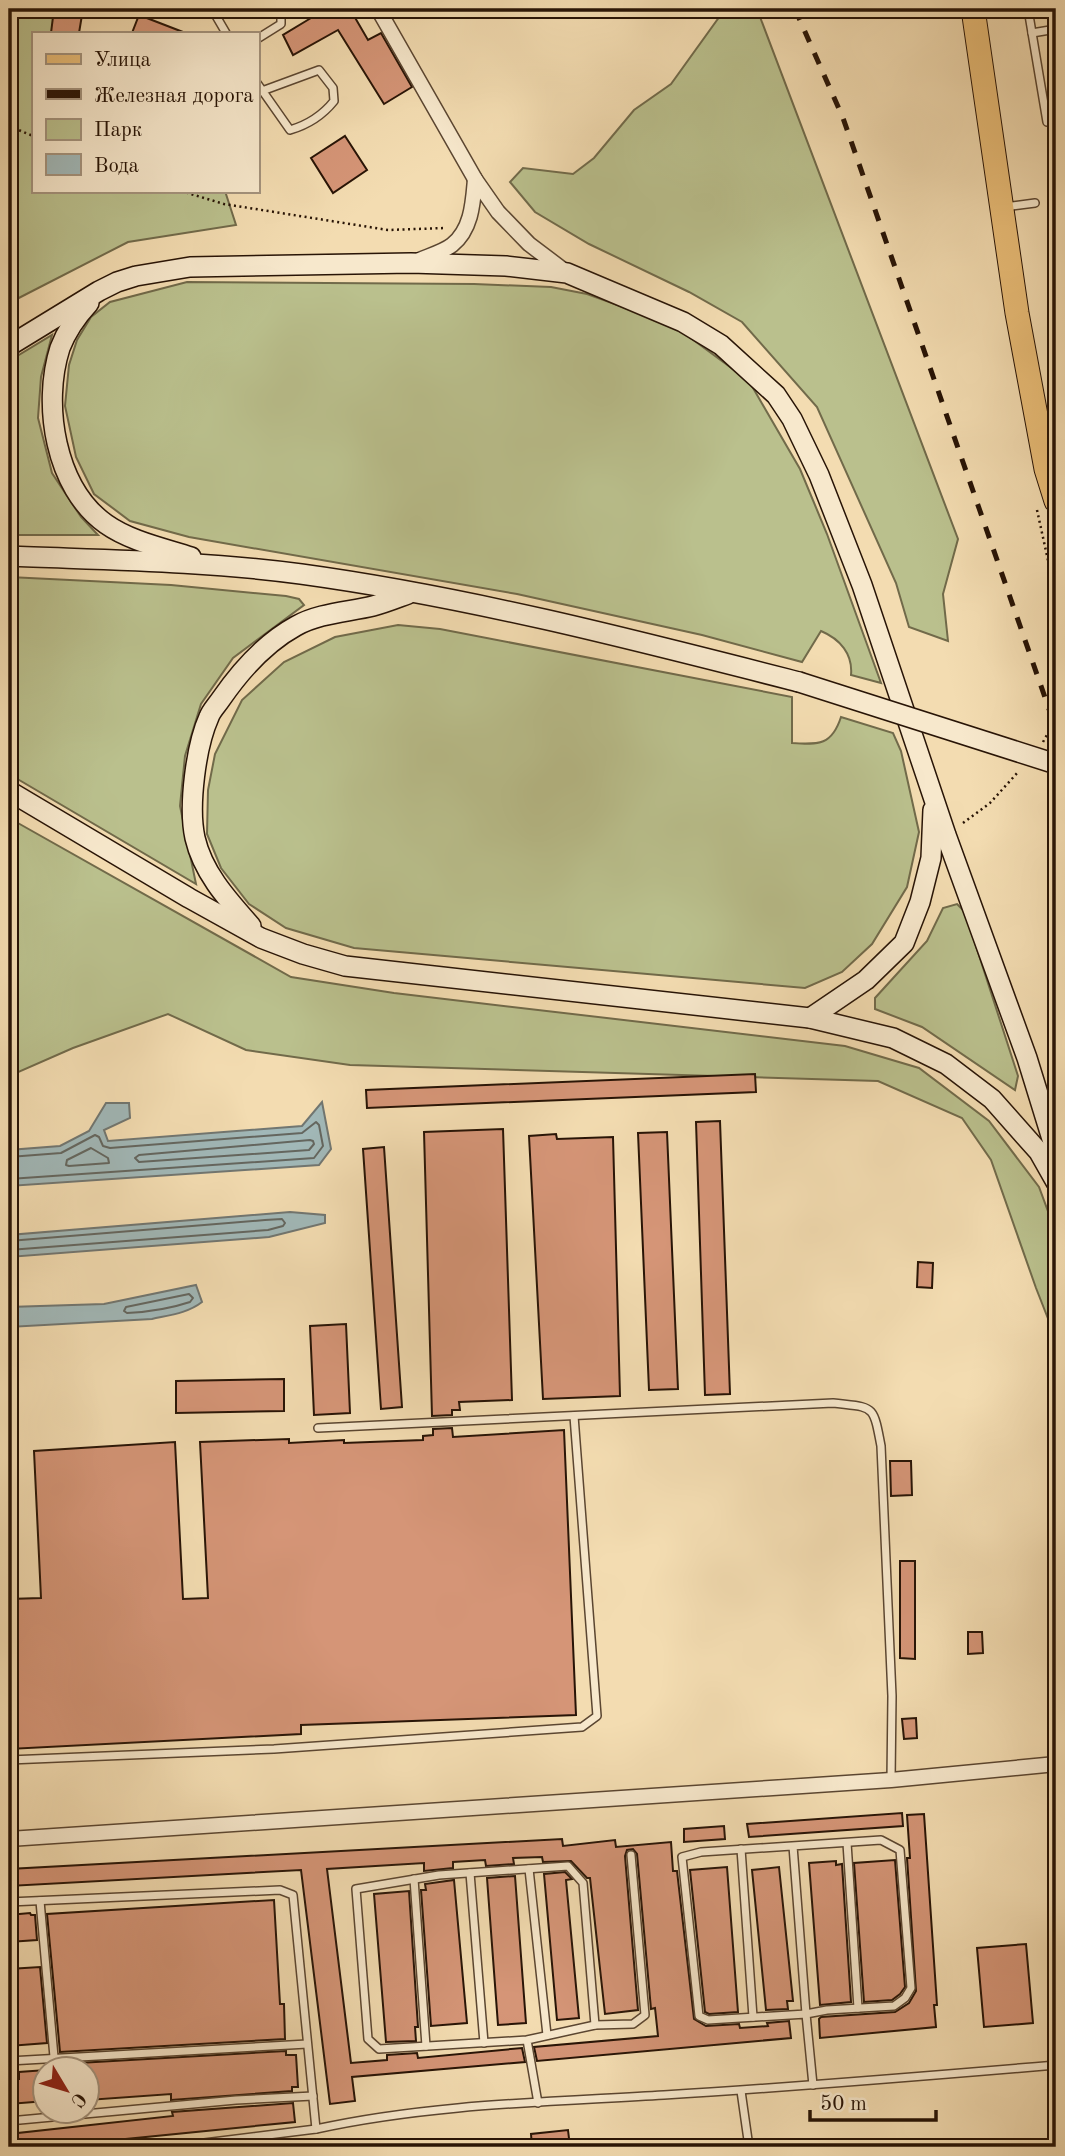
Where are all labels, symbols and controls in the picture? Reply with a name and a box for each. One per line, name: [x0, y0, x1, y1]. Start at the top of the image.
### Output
legend: [32, 32, 259, 192]
text: Улица: [94, 50, 151, 71]
text: Железная дорога: [94, 86, 254, 107]
text: Парк: [94, 120, 143, 141]
text: Вода: [94, 156, 139, 177]
north arrow: [32, 2054, 102, 2124]
scale bar: [810, 2079, 936, 2123]
text: С: [66, 2088, 89, 2110]
text: 50 m: [820, 2094, 867, 2115]

